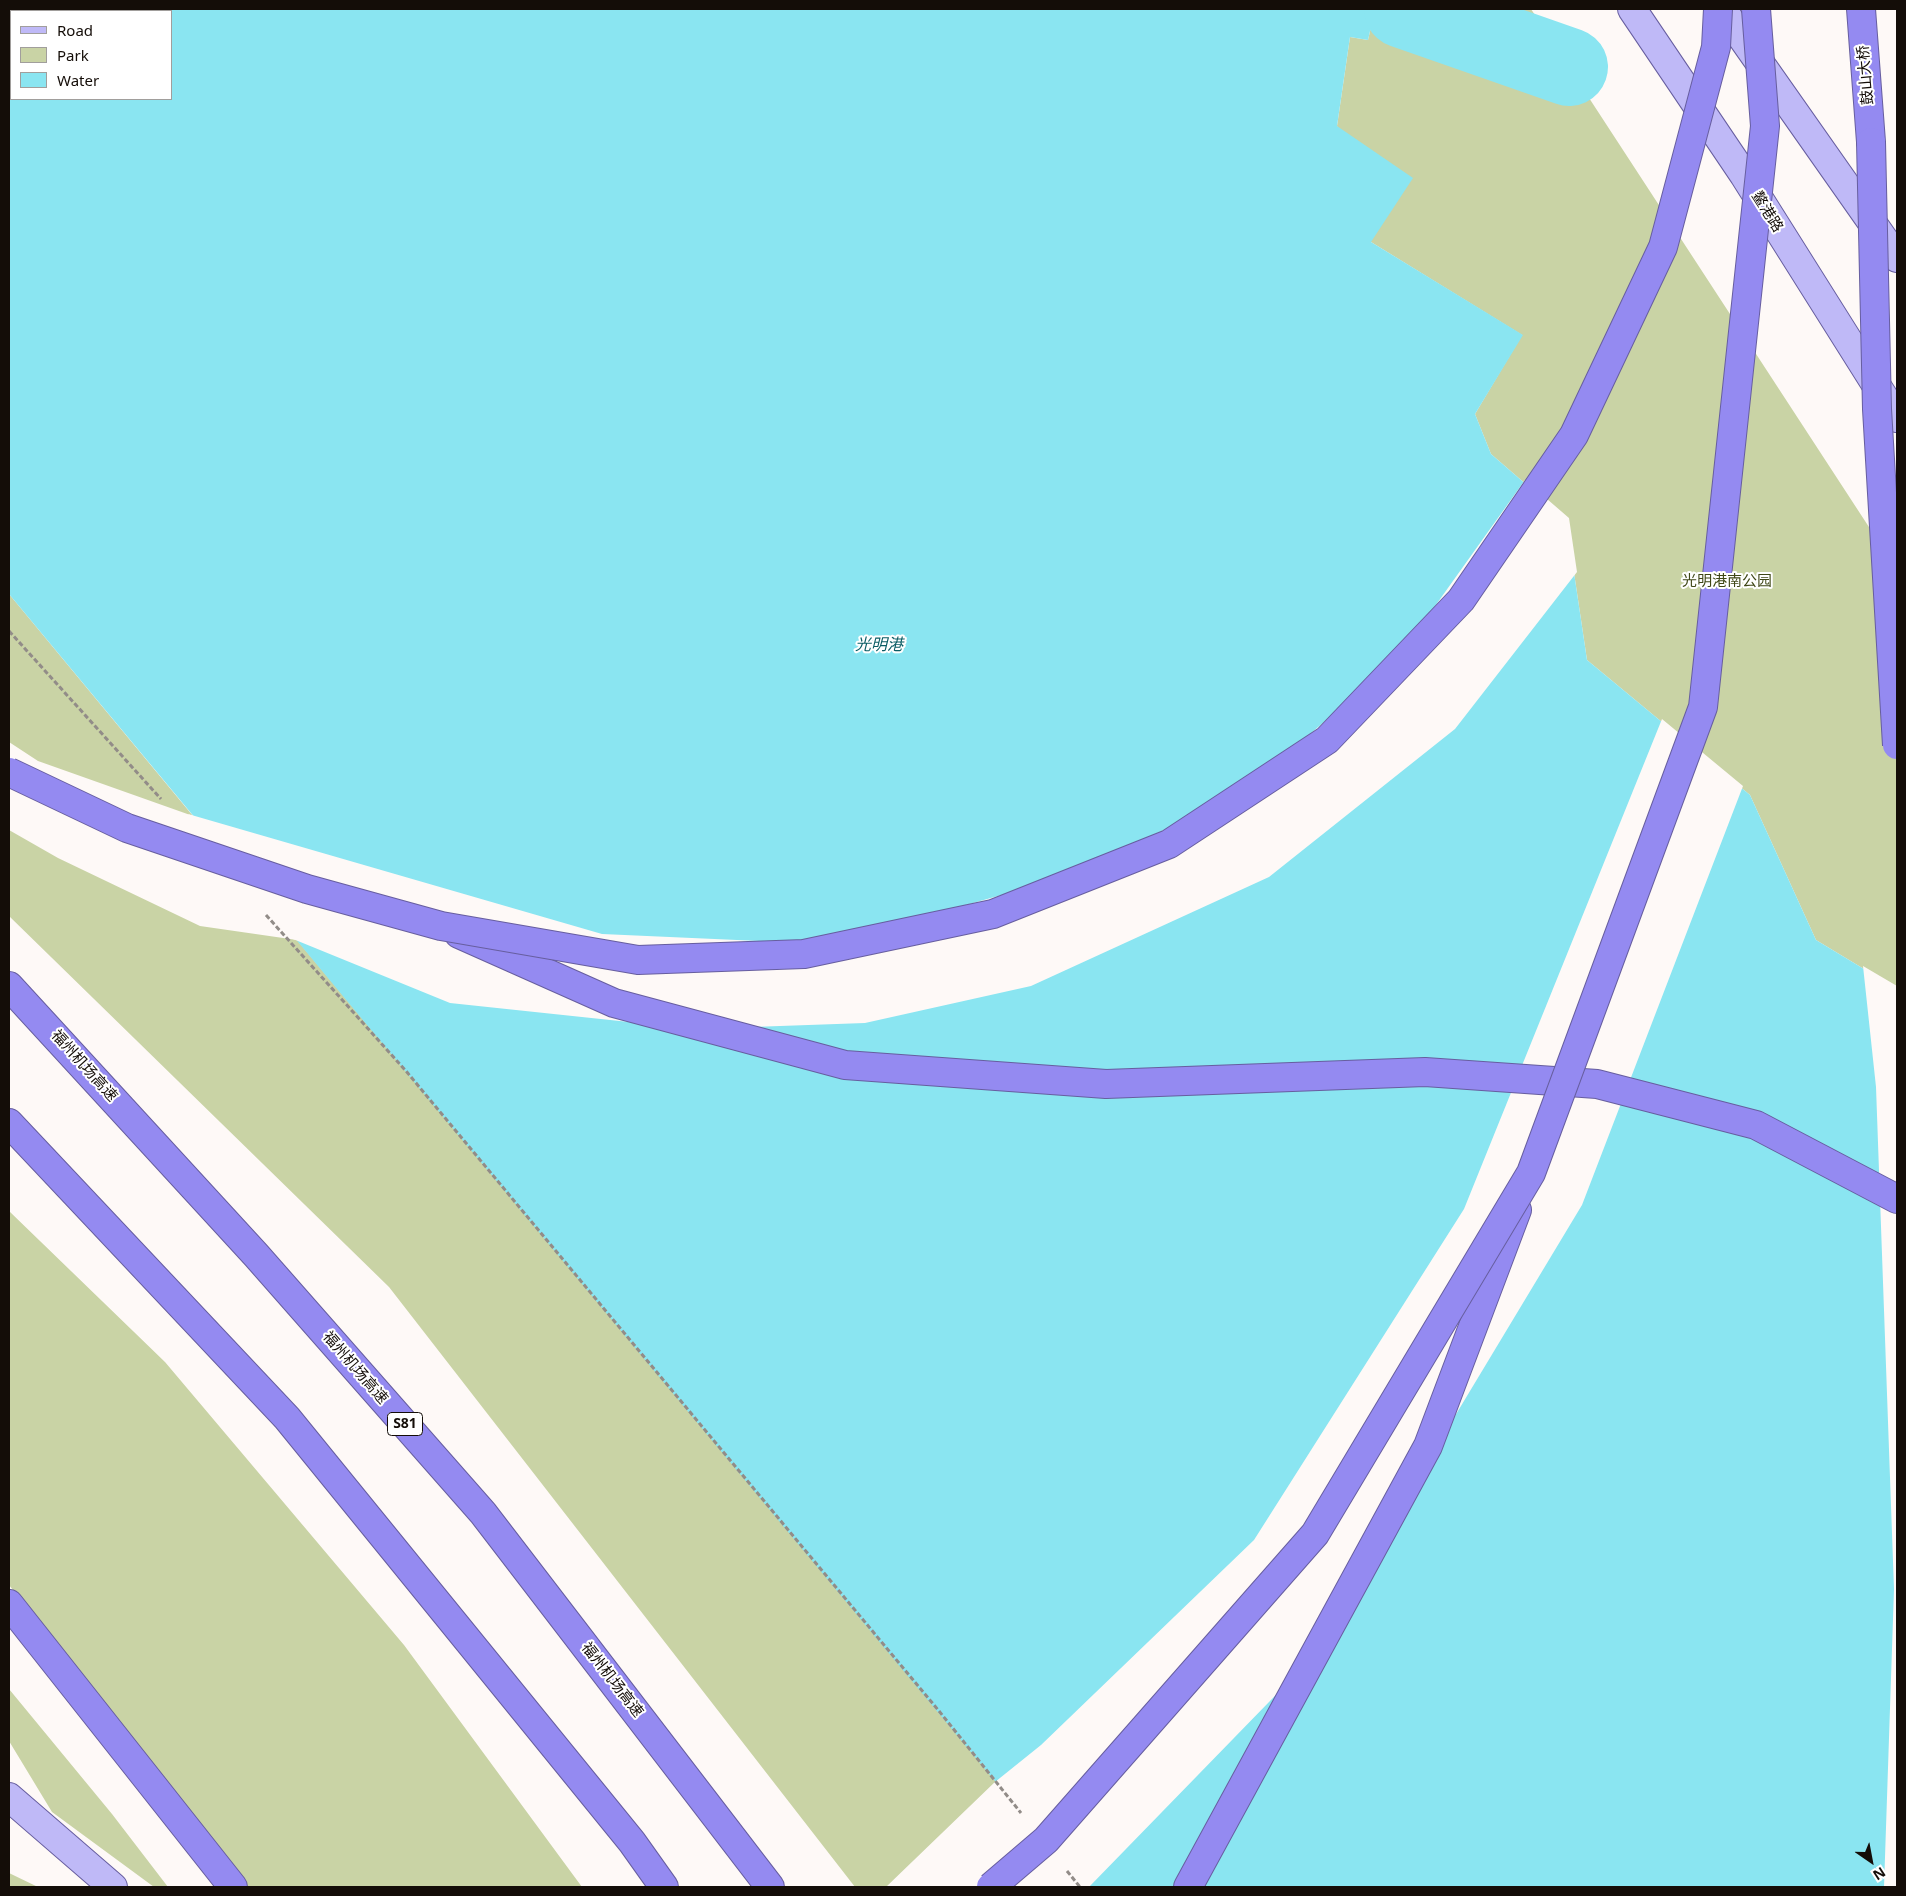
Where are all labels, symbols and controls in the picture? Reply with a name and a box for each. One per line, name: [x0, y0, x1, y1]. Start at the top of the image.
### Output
legend: [10, 10, 172, 100]
text: Road: [57, 20, 93, 40]
street label: 鼓山大桥: [1854, 44, 1878, 106]
text: Park: [57, 45, 89, 65]
text: Water: [57, 70, 99, 90]
street label: 鳌港路: [1747, 188, 1787, 236]
park label: 光明港南公园: [1682, 573, 1772, 591]
water label: 光明港: [855, 635, 903, 655]
street label: 福州机场高速: [47, 1027, 121, 1105]
street label: 福州机场高速: [319, 1328, 391, 1408]
road number: S81: [388, 1412, 422, 1436]
street label: 福州机场高速: [577, 1639, 647, 1721]
north arrow: [1846, 1836, 1896, 1886]
text: N: [1869, 1863, 1889, 1885]

